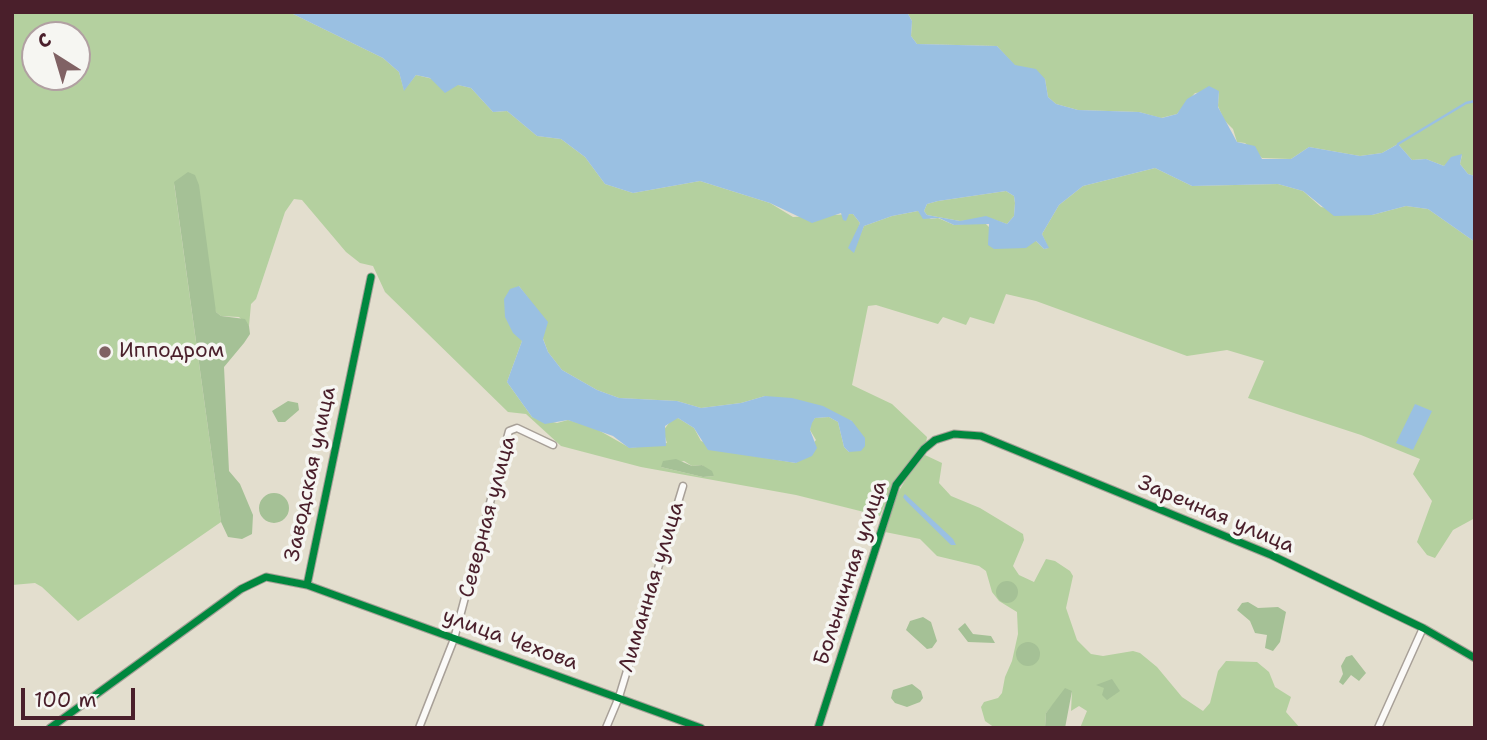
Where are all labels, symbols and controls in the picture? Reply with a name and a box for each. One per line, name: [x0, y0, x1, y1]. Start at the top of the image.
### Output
north arrow: [21, 21, 91, 91]
text: С: [32, 27, 56, 54]
place label: Ипподром: [119, 339, 224, 365]
marker: Ипподром: [97, 344, 113, 360]
street label: Заводская улица: [280, 384, 342, 564]
street label: Северная улица: [454, 433, 522, 601]
street label: Заречная улица: [1134, 471, 1298, 559]
street label: Больничная улица: [809, 478, 893, 668]
street label: Лиманная улица: [614, 499, 690, 675]
street label: улица Чехова: [439, 604, 581, 676]
scale bar: [24, 674, 138, 718]
text: 100 m: [34, 686, 97, 714]

